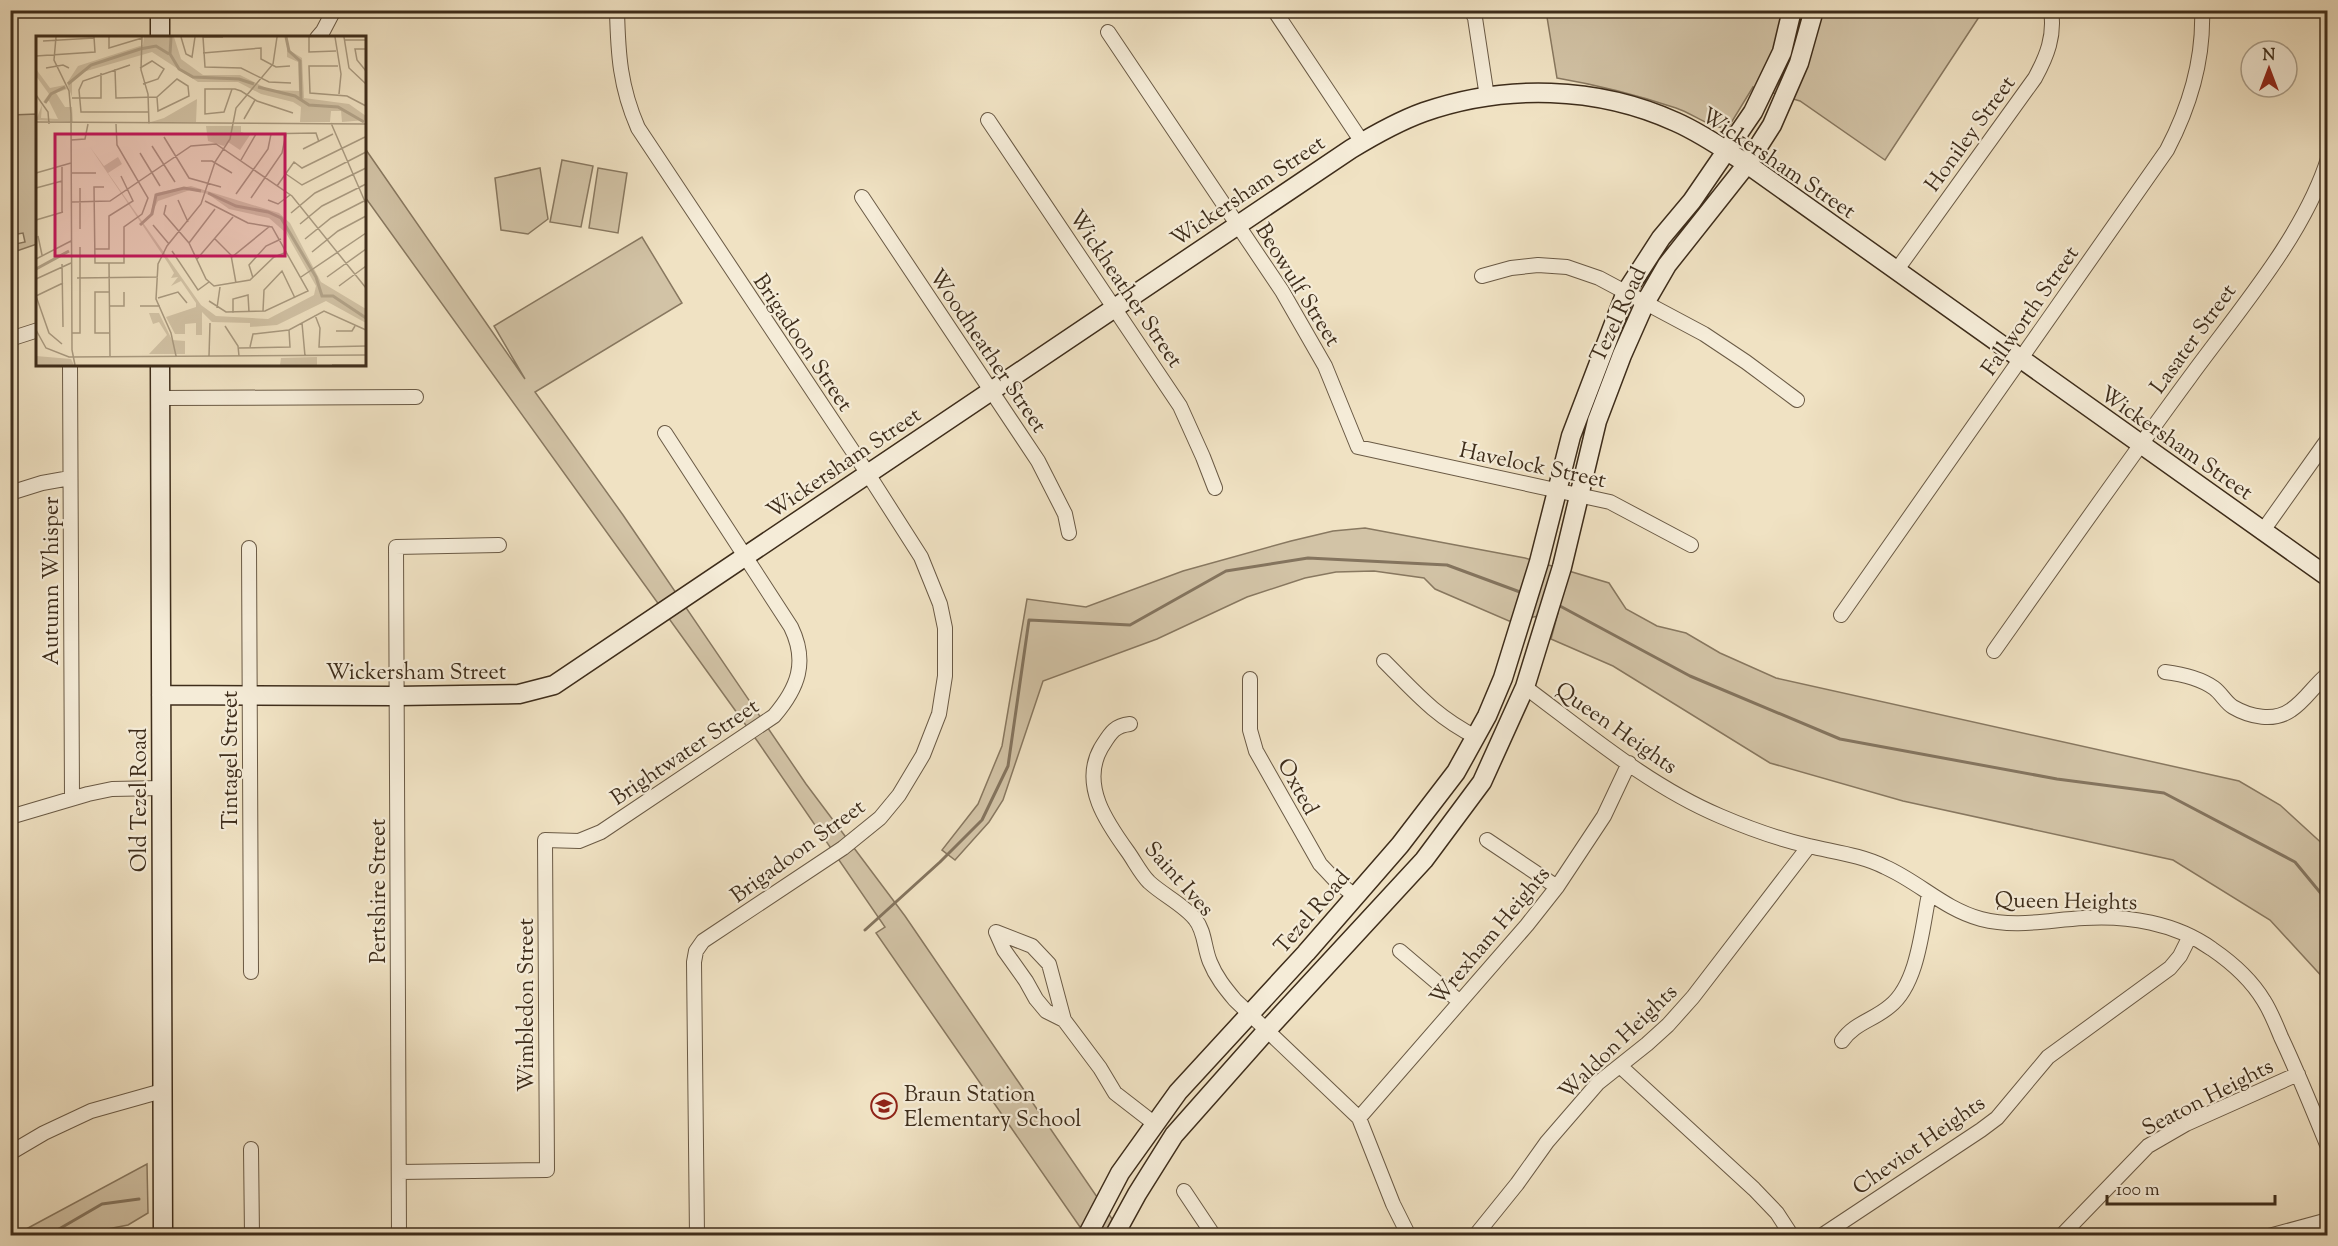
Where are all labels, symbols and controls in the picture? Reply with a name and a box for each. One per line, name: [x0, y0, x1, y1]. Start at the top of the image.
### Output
inset map: [36, 36, 366, 366]
north arrow: [2239, 39, 2299, 99]
text: N: [2263, 45, 2276, 68]
street label: Honiley Street: [1918, 70, 2025, 200]
street label: Wickersham Street: [1694, 101, 1862, 229]
street label: Wickersham Street: [1165, 128, 1333, 256]
street label: Wickheather Street: [1060, 204, 1190, 375]
street label: Beowulf Street: [1246, 218, 1347, 354]
street label: Fallworth Street: [1975, 240, 2088, 383]
street label: Tezel Road: [1584, 262, 1656, 368]
street label: Woodheather Street: [920, 263, 1054, 441]
street label: Brigadoon Street: [744, 269, 860, 419]
street label: Lasater Street: [2143, 278, 2246, 402]
street label: Wickersham Street: [2092, 380, 2259, 510]
street label: Wickersham Street: [761, 400, 929, 528]
street label: Havelock Street: [1456, 436, 1609, 498]
street label: Autumn Whisper: [37, 497, 69, 665]
street label: Wickersham Street: [326, 658, 507, 690]
street label: Queen Heights: [1548, 675, 1683, 783]
street label: Tintagel Street: [216, 690, 248, 830]
street label: Brightwater Street: [605, 692, 767, 815]
street label: Old Tezel Road: [125, 728, 157, 872]
street label: Oxted: [1268, 753, 1325, 822]
street label: Brigadoon Street: [725, 792, 873, 912]
street label: Pertshire Street: [364, 818, 396, 964]
street label: Saint Ives: [1135, 835, 1220, 925]
street label: Wrexham Heights: [1424, 860, 1559, 1013]
street label: Tezel Road: [1268, 864, 1359, 962]
street label: Queen Heights: [1994, 886, 2138, 920]
street label: Wimbledon Street: [512, 917, 544, 1092]
street label: Waldon Heights: [1552, 978, 1686, 1108]
street label: Seaton Heights: [2137, 1052, 2280, 1146]
place label: Braun Station Elementary School: [904, 1080, 1081, 1137]
street label: Cheviot Heights: [1847, 1089, 1993, 1204]
school or university icon: Braun Station Elementary School: [869, 1091, 899, 1121]
scale bar: [2107, 1168, 2275, 1206]
text: 100 m: [2116, 1178, 2160, 1204]

